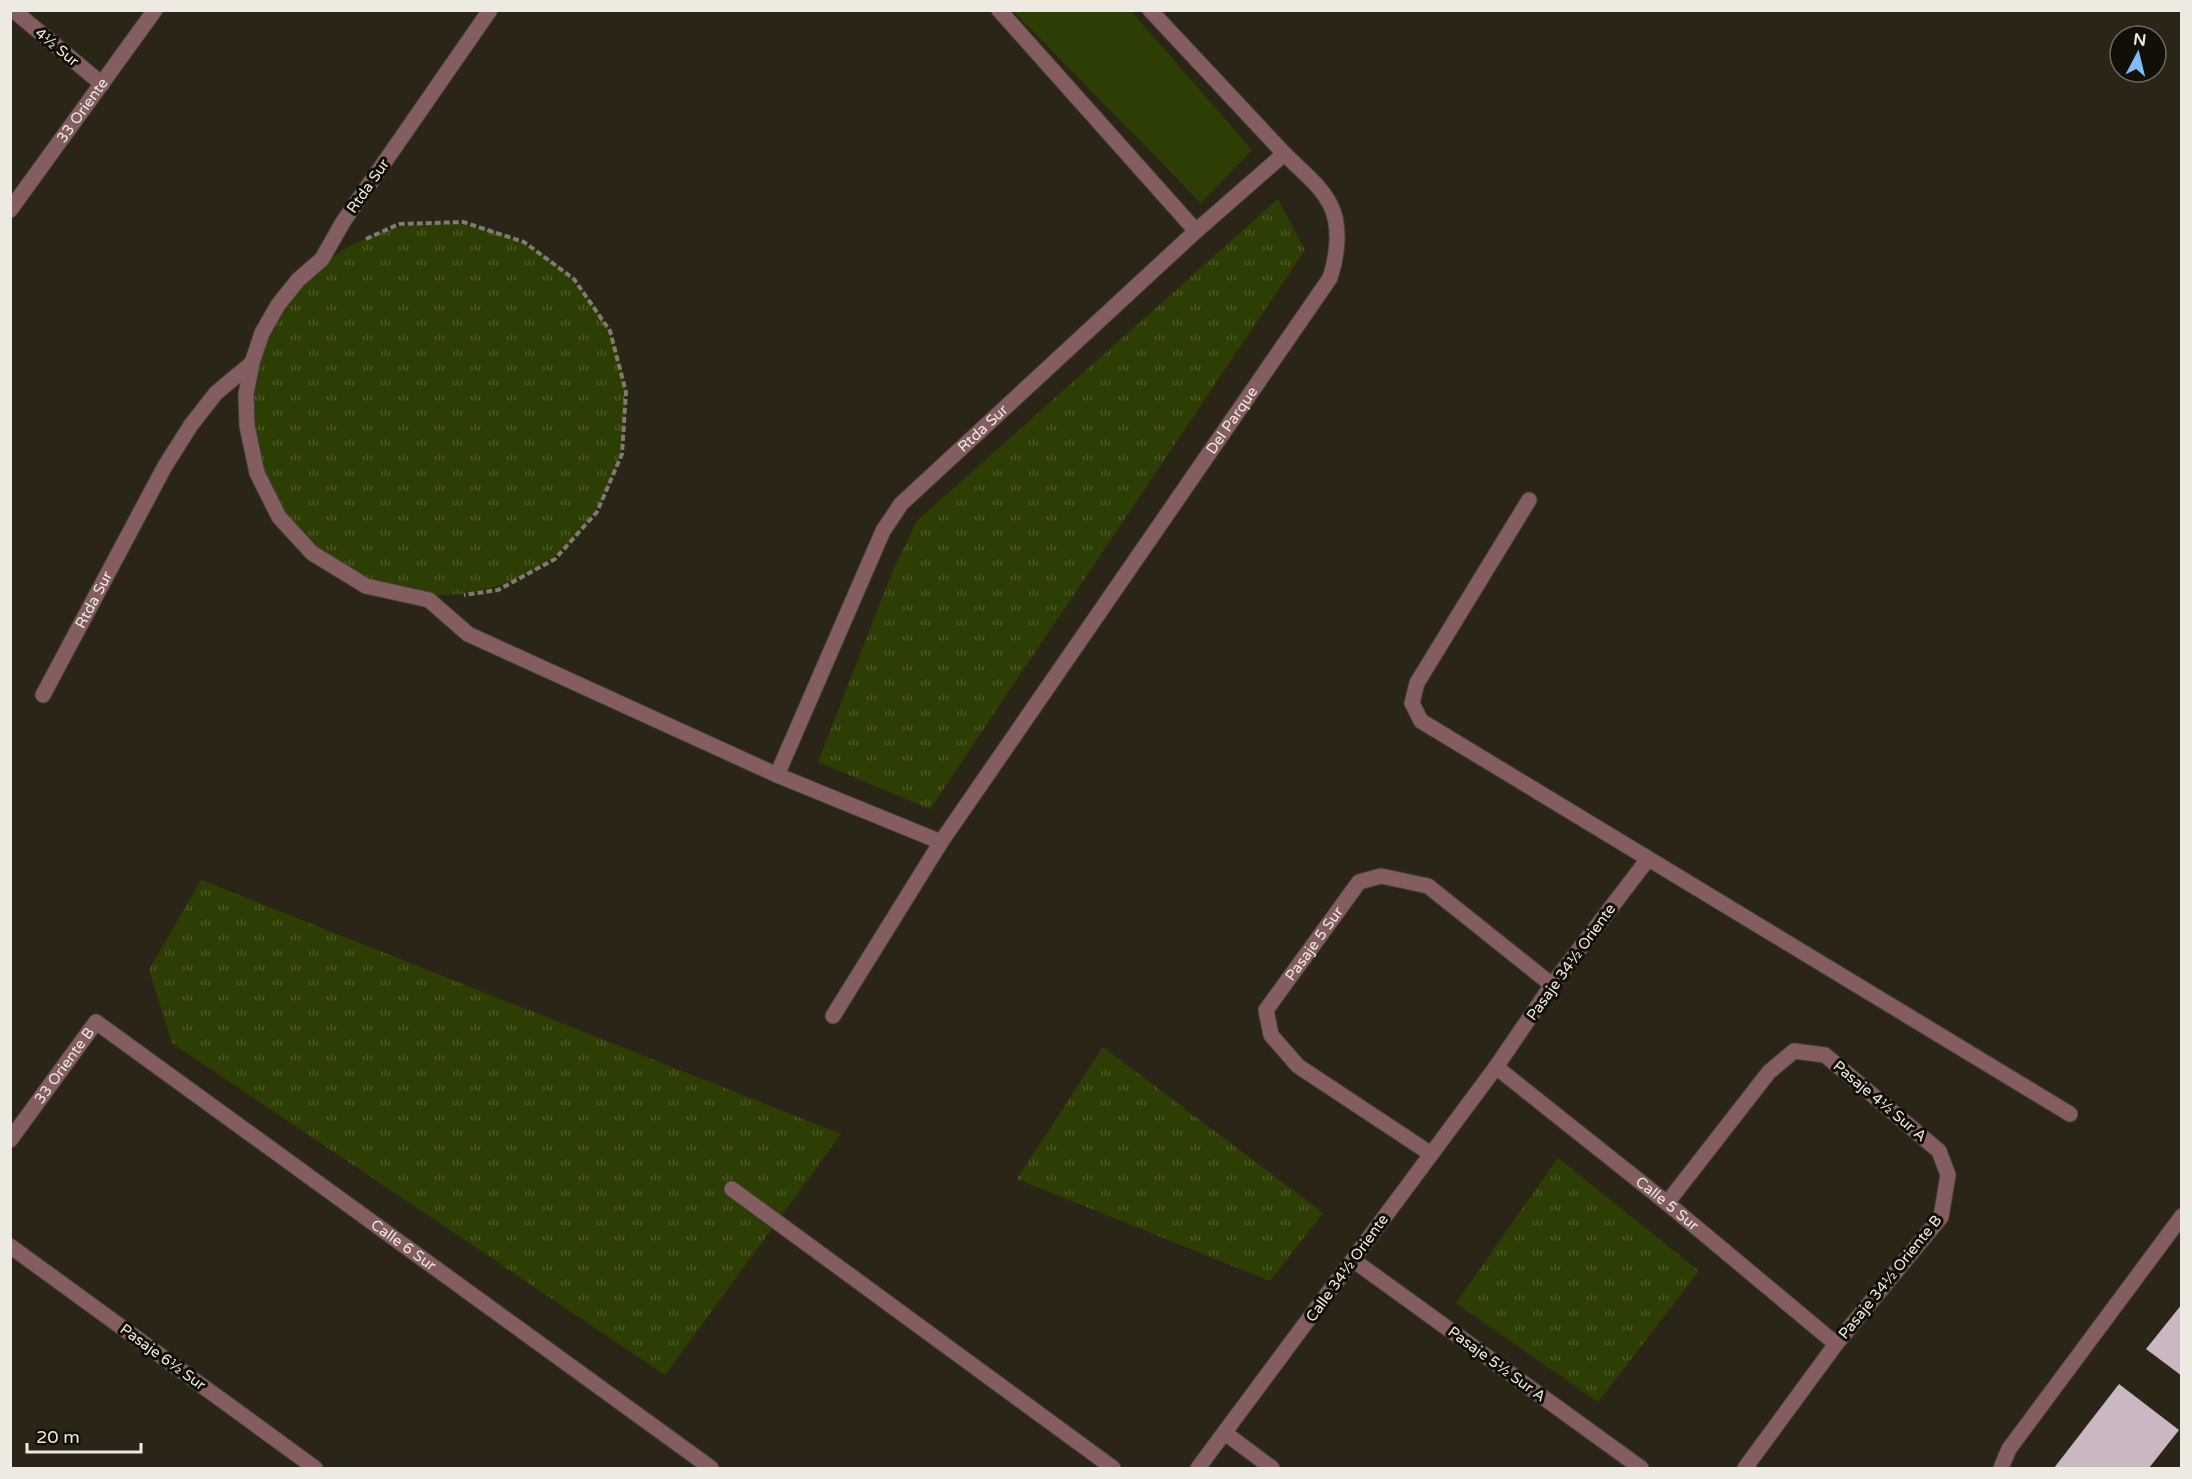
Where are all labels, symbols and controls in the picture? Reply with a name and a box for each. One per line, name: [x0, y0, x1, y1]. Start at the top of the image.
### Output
street label: 4½ Sur: [31, 24, 83, 70]
north arrow: [2108, 24, 2168, 84]
text: N: [2132, 29, 2147, 51]
street label: 33 Oriente: [53, 74, 112, 146]
street label: Rtda Sur: [343, 155, 393, 217]
street label: Del Parque: [1202, 383, 1261, 458]
street label: Rtda Sur: [954, 400, 1012, 456]
street label: Rtda Sur: [71, 568, 116, 631]
street label: Pasaje 34½ Oriente: [1523, 900, 1619, 1024]
street label: Pasaje 5 Sur: [1281, 903, 1347, 984]
street label: 33 Oriente B: [30, 1024, 98, 1107]
street label: Pasaje 4½ Sur A: [1830, 1057, 1930, 1145]
street label: Calle 5 Sur: [1632, 1173, 1703, 1235]
street label: Calle 34½ Oriente: [1302, 1211, 1392, 1325]
street label: Pasaje 34½ Oriente B: [1835, 1211, 1945, 1343]
street label: Calle 6 Sur: [368, 1215, 440, 1275]
street label: Pasaje 6½ Sur: [117, 1320, 209, 1394]
street label: Pasaje 5½ Sur A: [1445, 1323, 1549, 1405]
scale bar: [27, 1416, 141, 1454]
text: 20 m: [36, 1426, 80, 1448]

